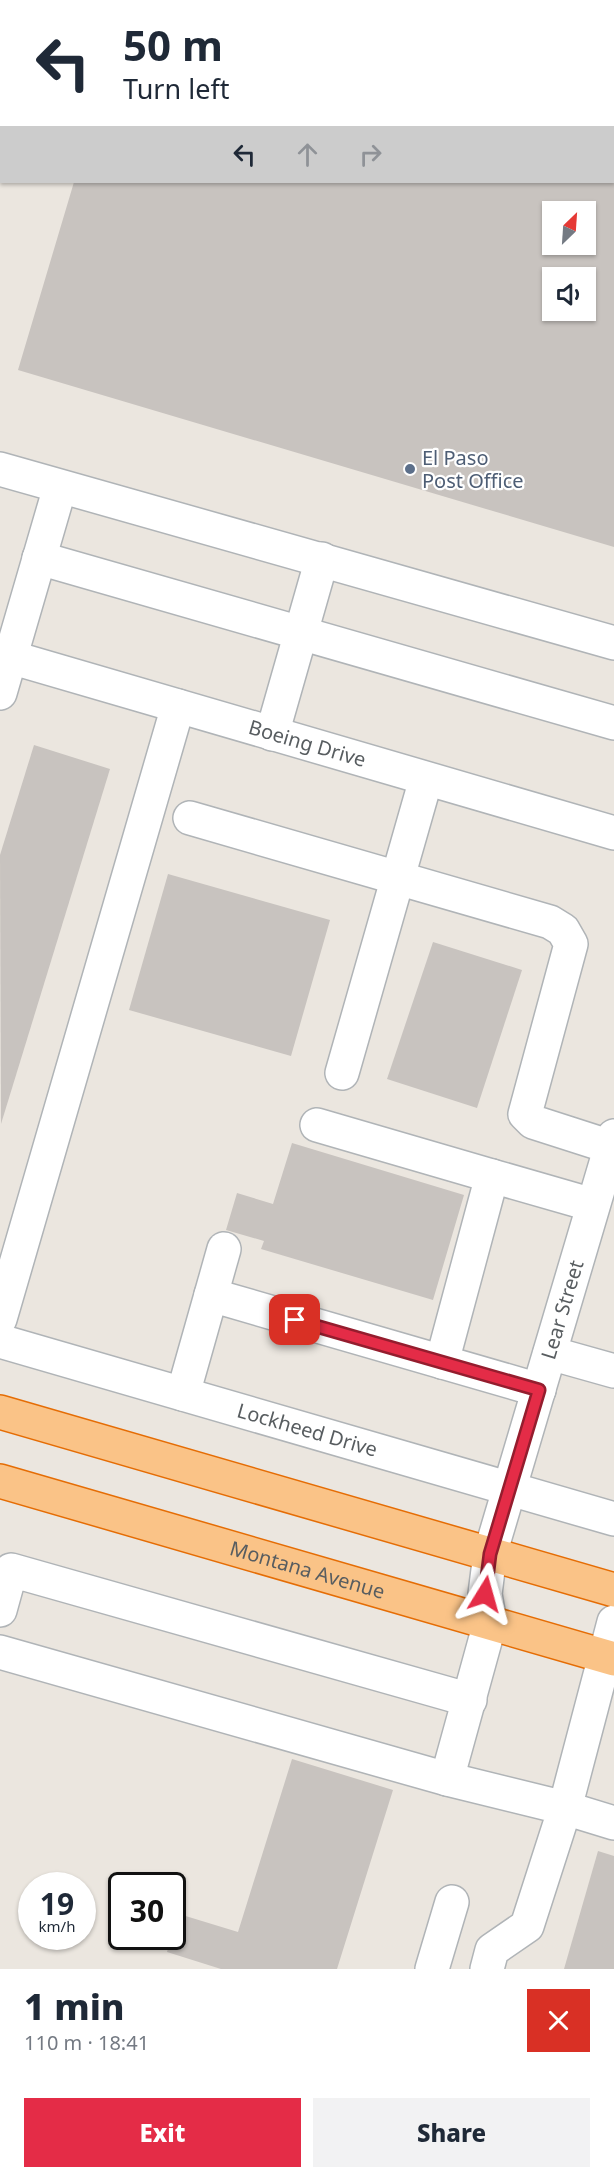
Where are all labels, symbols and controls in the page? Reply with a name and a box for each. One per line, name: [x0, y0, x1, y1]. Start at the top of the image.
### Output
text: 50 m: [123, 16, 223, 73]
icon: left: [24, 24, 102, 102]
text: Turn left: [123, 70, 229, 107]
icon: left: [228, 138, 261, 171]
icon: ahead: [291, 138, 324, 171]
icon: right: [354, 138, 387, 171]
north arrow: [542, 201, 596, 255]
map controls: [542, 201, 596, 321]
button: sound: [542, 267, 596, 321]
place label: El Paso Post Office: [422, 444, 524, 494]
marker: El Paso Post Office: [403, 462, 417, 476]
street label: Boeing Drive: [246, 713, 369, 773]
street label: Lear Street: [534, 1257, 589, 1363]
pin: [269, 1294, 320, 1345]
icon: arrive: [278, 1303, 311, 1336]
street label: Lockheed Drive: [234, 1396, 381, 1463]
street label: Montana Avenue: [227, 1534, 388, 1605]
position arrow: [453, 1562, 517, 1626]
speed limit sign: 30: [108, 1872, 186, 1950]
text: 19: [40, 1883, 74, 1924]
text: km/h: [39, 1916, 75, 1936]
text: 1 min: [24, 1982, 125, 2031]
button: close: [527, 1989, 590, 2052]
text: 110 m · 18:41: [24, 2029, 149, 2056]
button: Exit: [24, 2098, 301, 2167]
button: Share: [313, 2098, 590, 2167]

